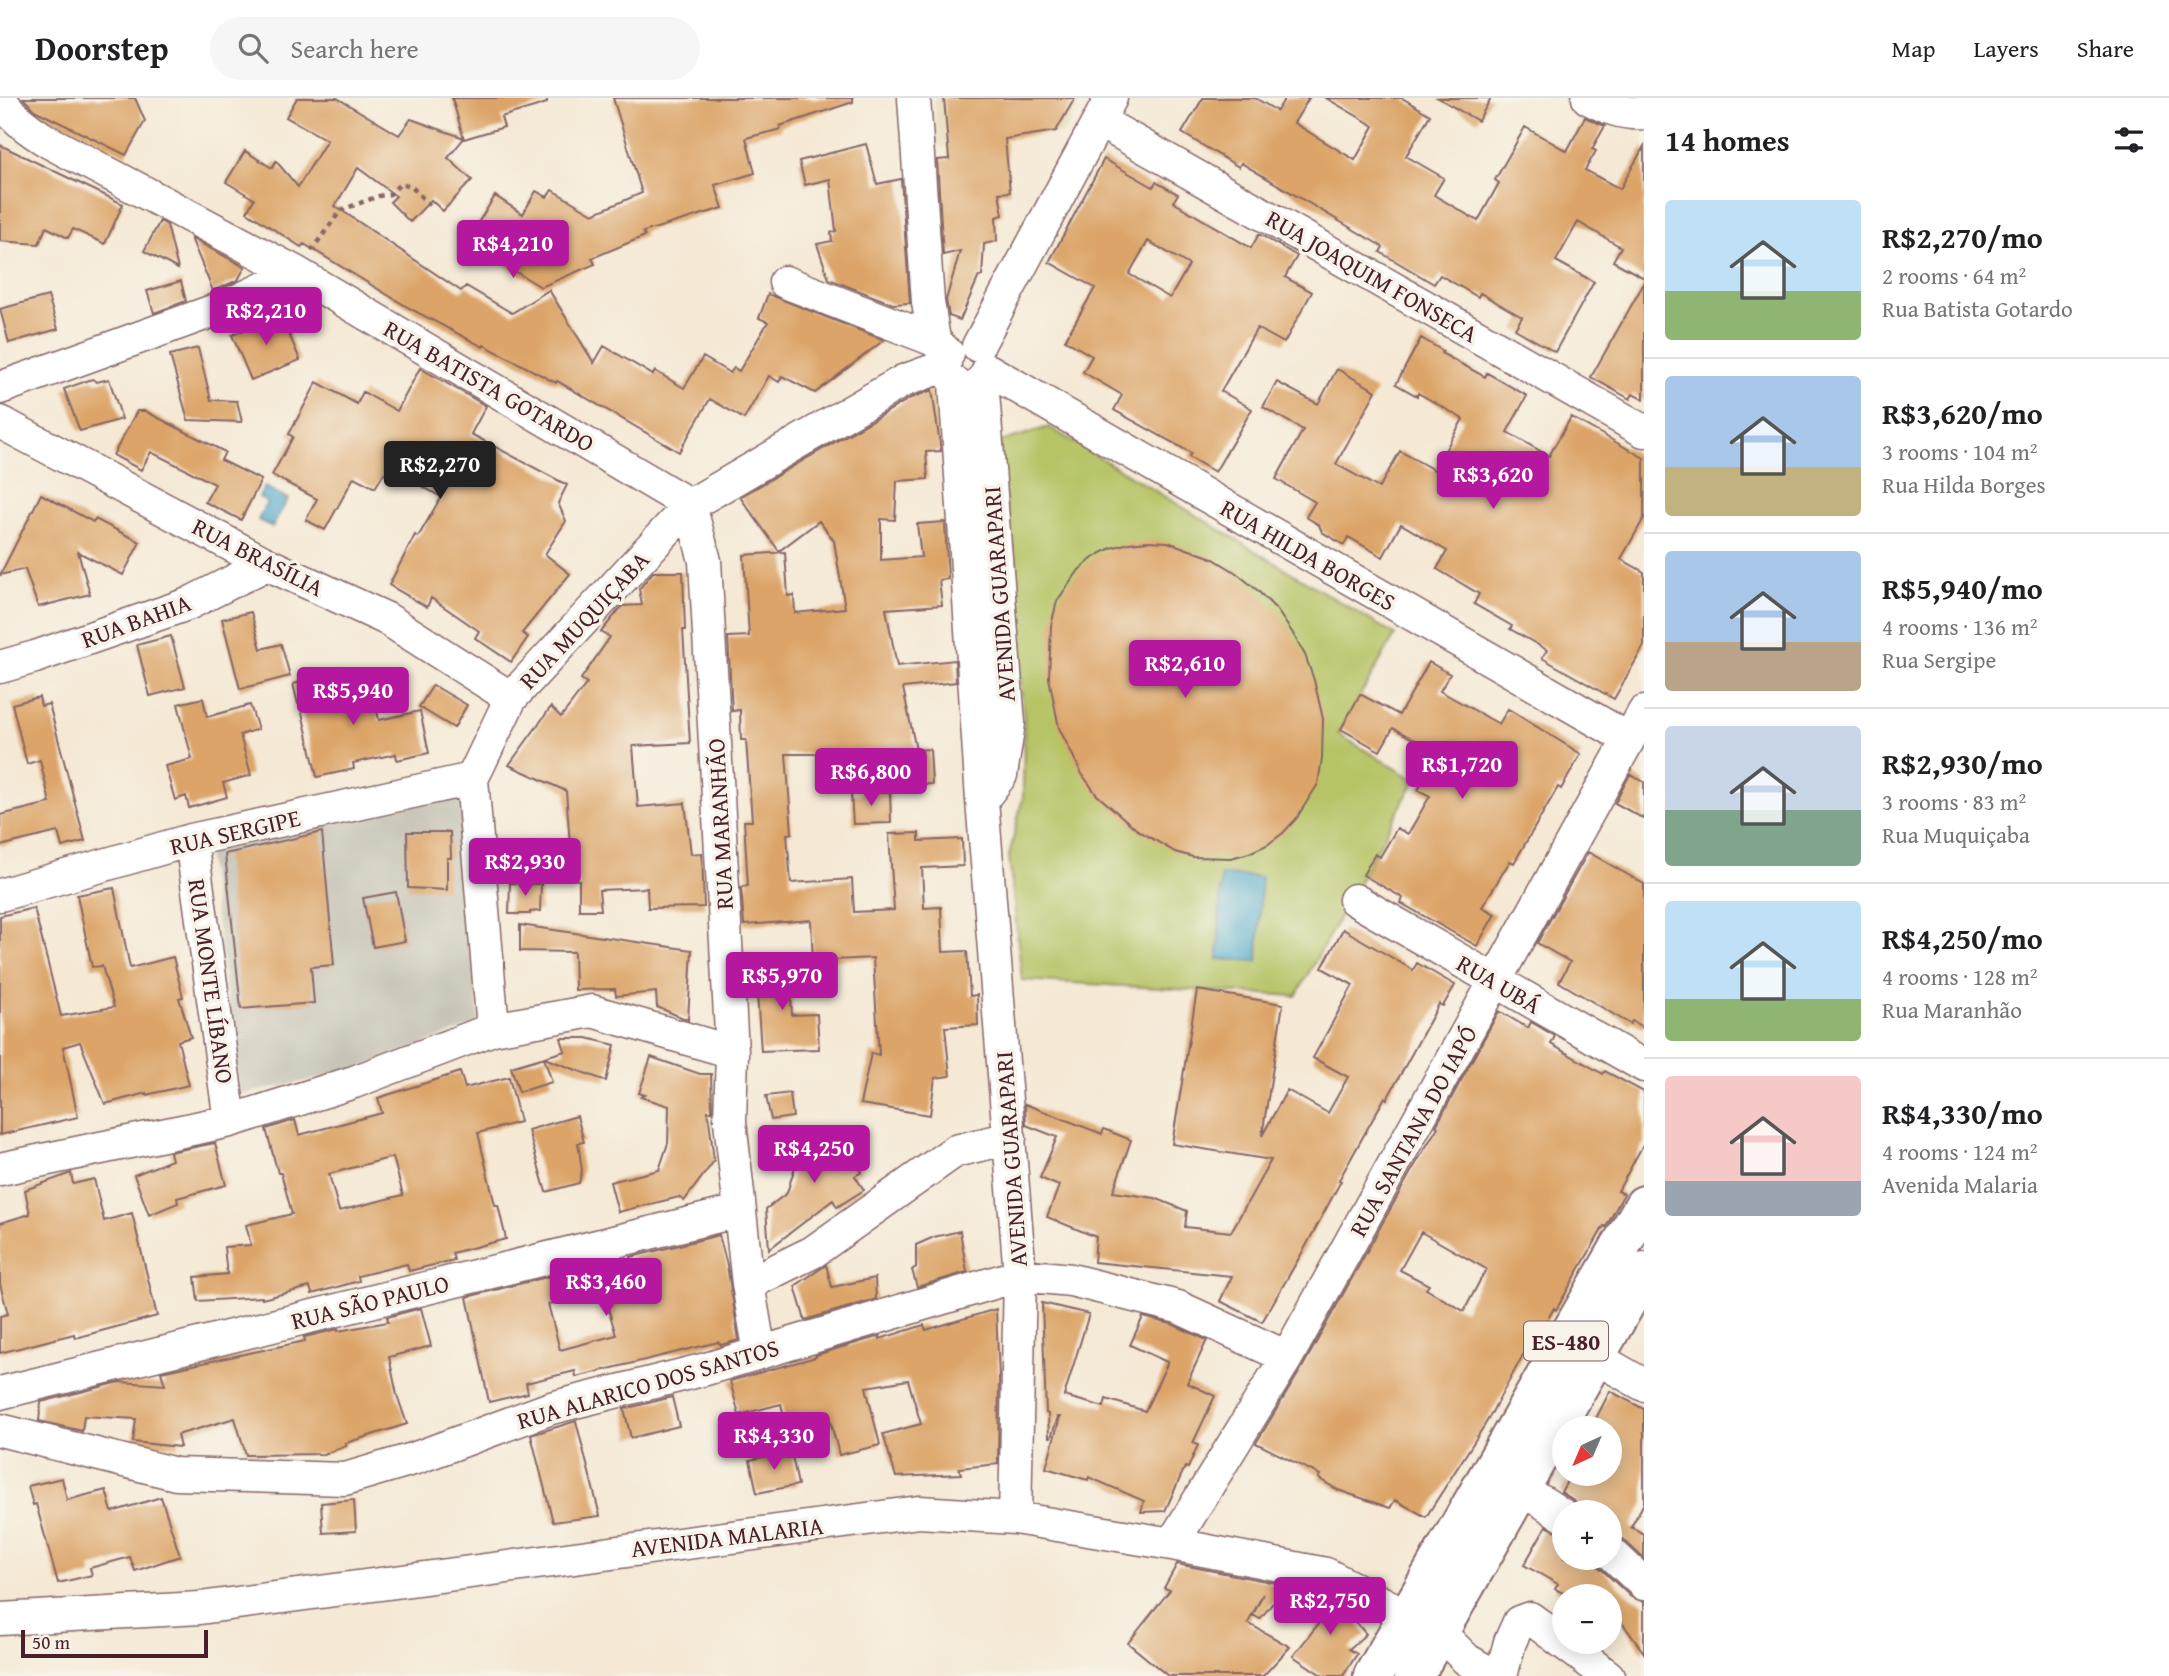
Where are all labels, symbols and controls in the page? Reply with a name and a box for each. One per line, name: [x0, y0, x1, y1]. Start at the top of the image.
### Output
search box: [210, 17, 700, 80]
text: Doorstep: [35, 24, 168, 72]
icon: search: [234, 29, 272, 67]
text: Search here: [290, 29, 419, 68]
text: Map: [1892, 31, 1935, 66]
text: Layers: [1973, 31, 2039, 66]
text: Share: [2077, 31, 2134, 66]
text: 14 homes: [1665, 118, 1790, 162]
icon: filters: [2110, 121, 2148, 159]
street label: RUA JOAQUIM FONSECA: [1260, 201, 1485, 351]
text: R$2,270/mo: [1882, 215, 2043, 259]
pin: R$4,210: [448, 220, 578, 280]
text: R$4,210: [473, 226, 553, 259]
icon: home: [1721, 228, 1805, 312]
text: 2 rooms · 64 m²: [1882, 259, 2026, 292]
pin: R$2,210: [201, 288, 331, 347]
text: Rua Batista Gotardo: [1882, 292, 2073, 325]
text: R$2,210: [226, 293, 306, 326]
street label: RUA BATISTA GOTARDO: [377, 311, 601, 461]
text: R$3,620/mo: [1882, 391, 2043, 435]
icon: home: [1721, 404, 1805, 488]
text: 3 rooms · 104 m²: [1882, 435, 2037, 468]
pin: R$2,270: [375, 442, 505, 501]
text: R$2,270: [400, 447, 480, 480]
pin: R$3,620: [1428, 452, 1558, 511]
text: R$3,620: [1453, 457, 1533, 490]
text: Rua Hilda Borges: [1882, 468, 2046, 501]
street label: AVENIDA GUARAPARI: [974, 485, 1024, 703]
street label: RUA HILDA BORGES: [1214, 491, 1402, 619]
street label: RUA BRASÍLIA: [186, 509, 330, 605]
street label: RUA MUQUIÇABA: [511, 543, 658, 697]
text: R$5,940/mo: [1882, 566, 2043, 610]
icon: home: [1721, 579, 1805, 663]
street label: RUA BAHIA: [76, 585, 196, 657]
text: 4 rooms · 136 m²: [1882, 610, 2037, 643]
pin: R$2,610: [1120, 640, 1250, 700]
text: Rua Sergipe: [1882, 643, 1996, 676]
text: R$2,610: [1145, 646, 1225, 679]
pin: R$5,940: [288, 668, 418, 727]
text: R$5,940: [313, 673, 393, 706]
street label: RUA MARANHÃO: [698, 737, 742, 911]
text: R$2,930/mo: [1882, 741, 2043, 785]
pin: R$1,720: [1397, 742, 1527, 801]
text: R$1,720: [1422, 747, 1502, 780]
pin: R$6,800: [806, 748, 936, 808]
text: R$6,800: [831, 754, 911, 787]
icon: home: [1721, 754, 1805, 838]
text: 3 rooms · 83 m²: [1882, 785, 2026, 818]
street label: RUA SERGIPE: [166, 800, 304, 864]
text: Rua Muquiçaba: [1882, 818, 2030, 851]
pin: R$2,930: [460, 838, 590, 898]
text: R$2,930: [485, 844, 565, 877]
street label: RUA MONTE LÍBANO: [179, 876, 243, 1086]
text: R$4,250/mo: [1882, 916, 2043, 960]
icon: home: [1721, 929, 1805, 1013]
street label: RUA UBÁ: [1450, 946, 1548, 1022]
pin: R$5,970: [717, 953, 847, 1012]
text: R$5,970: [742, 958, 822, 991]
text: 4 rooms · 128 m²: [1882, 960, 2037, 993]
text: Rua Maranhão: [1882, 993, 2022, 1026]
street label: RUA SANTANA DO IAPÓ: [1340, 1019, 1486, 1243]
street label: AVENIDA GUARAPARI: [986, 1050, 1036, 1268]
text: R$4,330/mo: [1882, 1091, 2043, 1135]
icon: home: [1721, 1104, 1805, 1188]
pin: R$4,250: [749, 1126, 879, 1185]
text: R$4,250: [774, 1131, 854, 1164]
text: 4 rooms · 124 m²: [1882, 1135, 2037, 1168]
text: Avenida Malaria: [1882, 1168, 2038, 1201]
pin: R$3,460: [541, 1258, 671, 1318]
text: R$3,460: [566, 1264, 646, 1297]
street label: RUA SÃO PAULO: [287, 1265, 453, 1339]
road number: ES-480: [1524, 1322, 1608, 1360]
street label: RUA ALARICO DOS SANTOS: [513, 1330, 783, 1438]
pin: R$4,330: [709, 1412, 839, 1472]
north arrow: [1552, 1416, 1622, 1486]
map controls: [1552, 1416, 1622, 1654]
text: R$4,330: [734, 1418, 814, 1451]
button: +: [1552, 1500, 1622, 1570]
street label: AVENIDA MALARIA: [629, 1508, 826, 1566]
pin: R$2,750: [1265, 1578, 1395, 1637]
text: R$2,750: [1290, 1583, 1370, 1616]
button: −: [1552, 1584, 1622, 1654]
scale bar: [21, 1627, 208, 1659]
text: 50 m: [32, 1628, 70, 1656]

